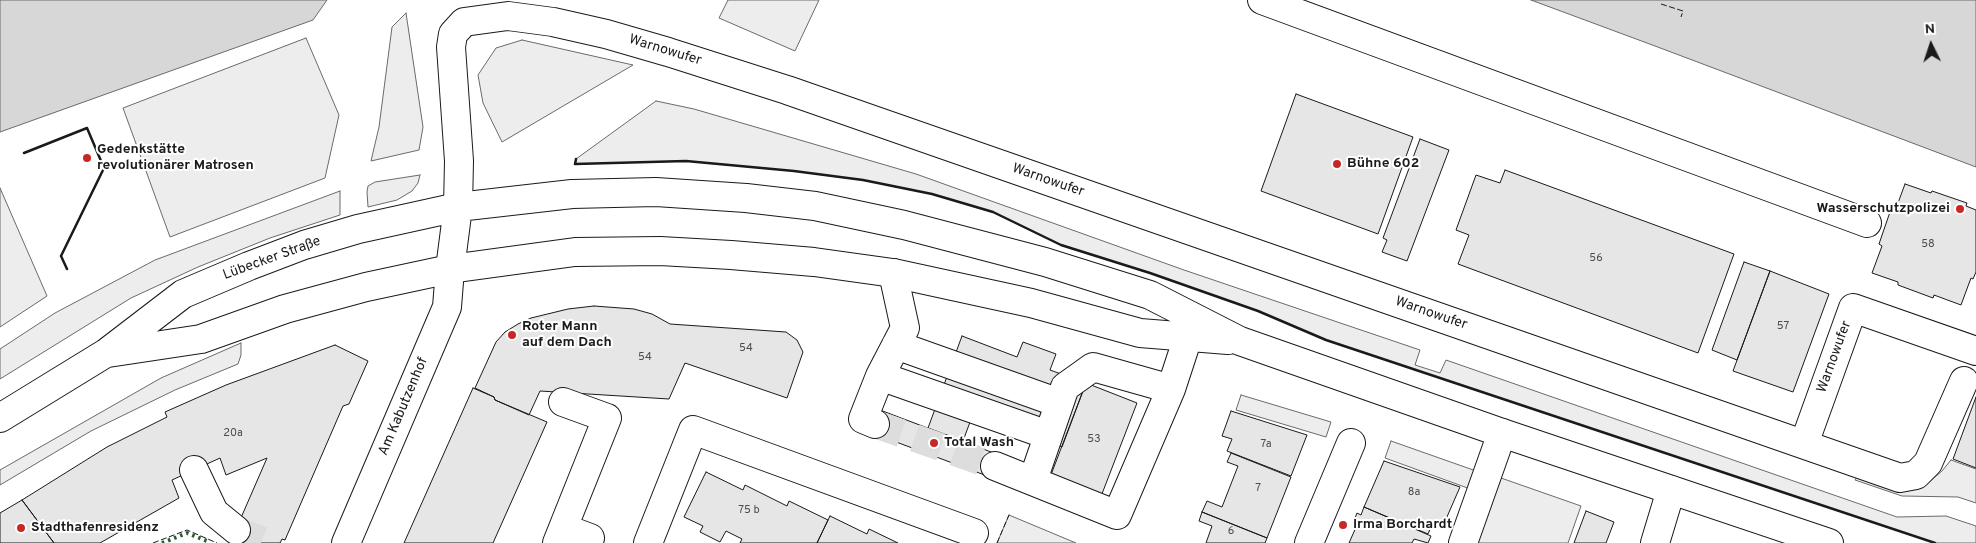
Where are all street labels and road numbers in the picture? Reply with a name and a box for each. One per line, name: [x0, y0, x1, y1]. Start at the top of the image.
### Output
street label: Warnowufer: [626, 32, 704, 70]
street label: Warnowufer: [1010, 161, 1086, 201]
street label: Lübecker Straße: [221, 234, 323, 284]
street label: Warnowufer: [1393, 294, 1469, 334]
street label: Warnowufer: [1814, 319, 1856, 395]
street label: Am Kabutzenhof: [376, 355, 432, 459]

